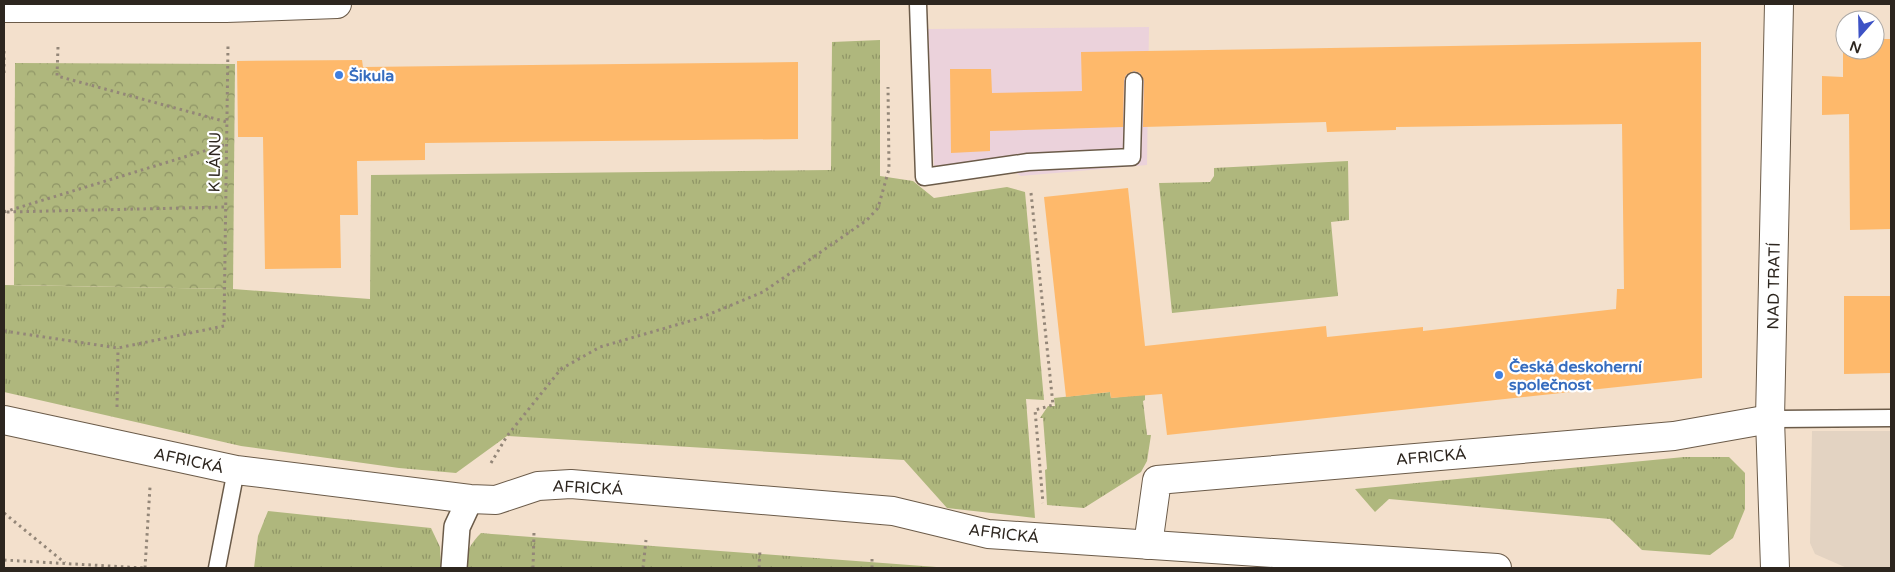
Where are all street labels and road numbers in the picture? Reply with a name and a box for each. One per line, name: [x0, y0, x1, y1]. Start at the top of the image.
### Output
street label: K LÁNU: [204, 131, 226, 193]
street label: NAD TRATÍ: [1763, 242, 1785, 330]
street label: AFRICKÁ: [152, 444, 226, 478]
street label: AFRICKÁ: [1395, 444, 1467, 470]
street label: AFRICKÁ: [552, 476, 624, 500]
street label: AFRICKÁ: [967, 520, 1040, 548]

